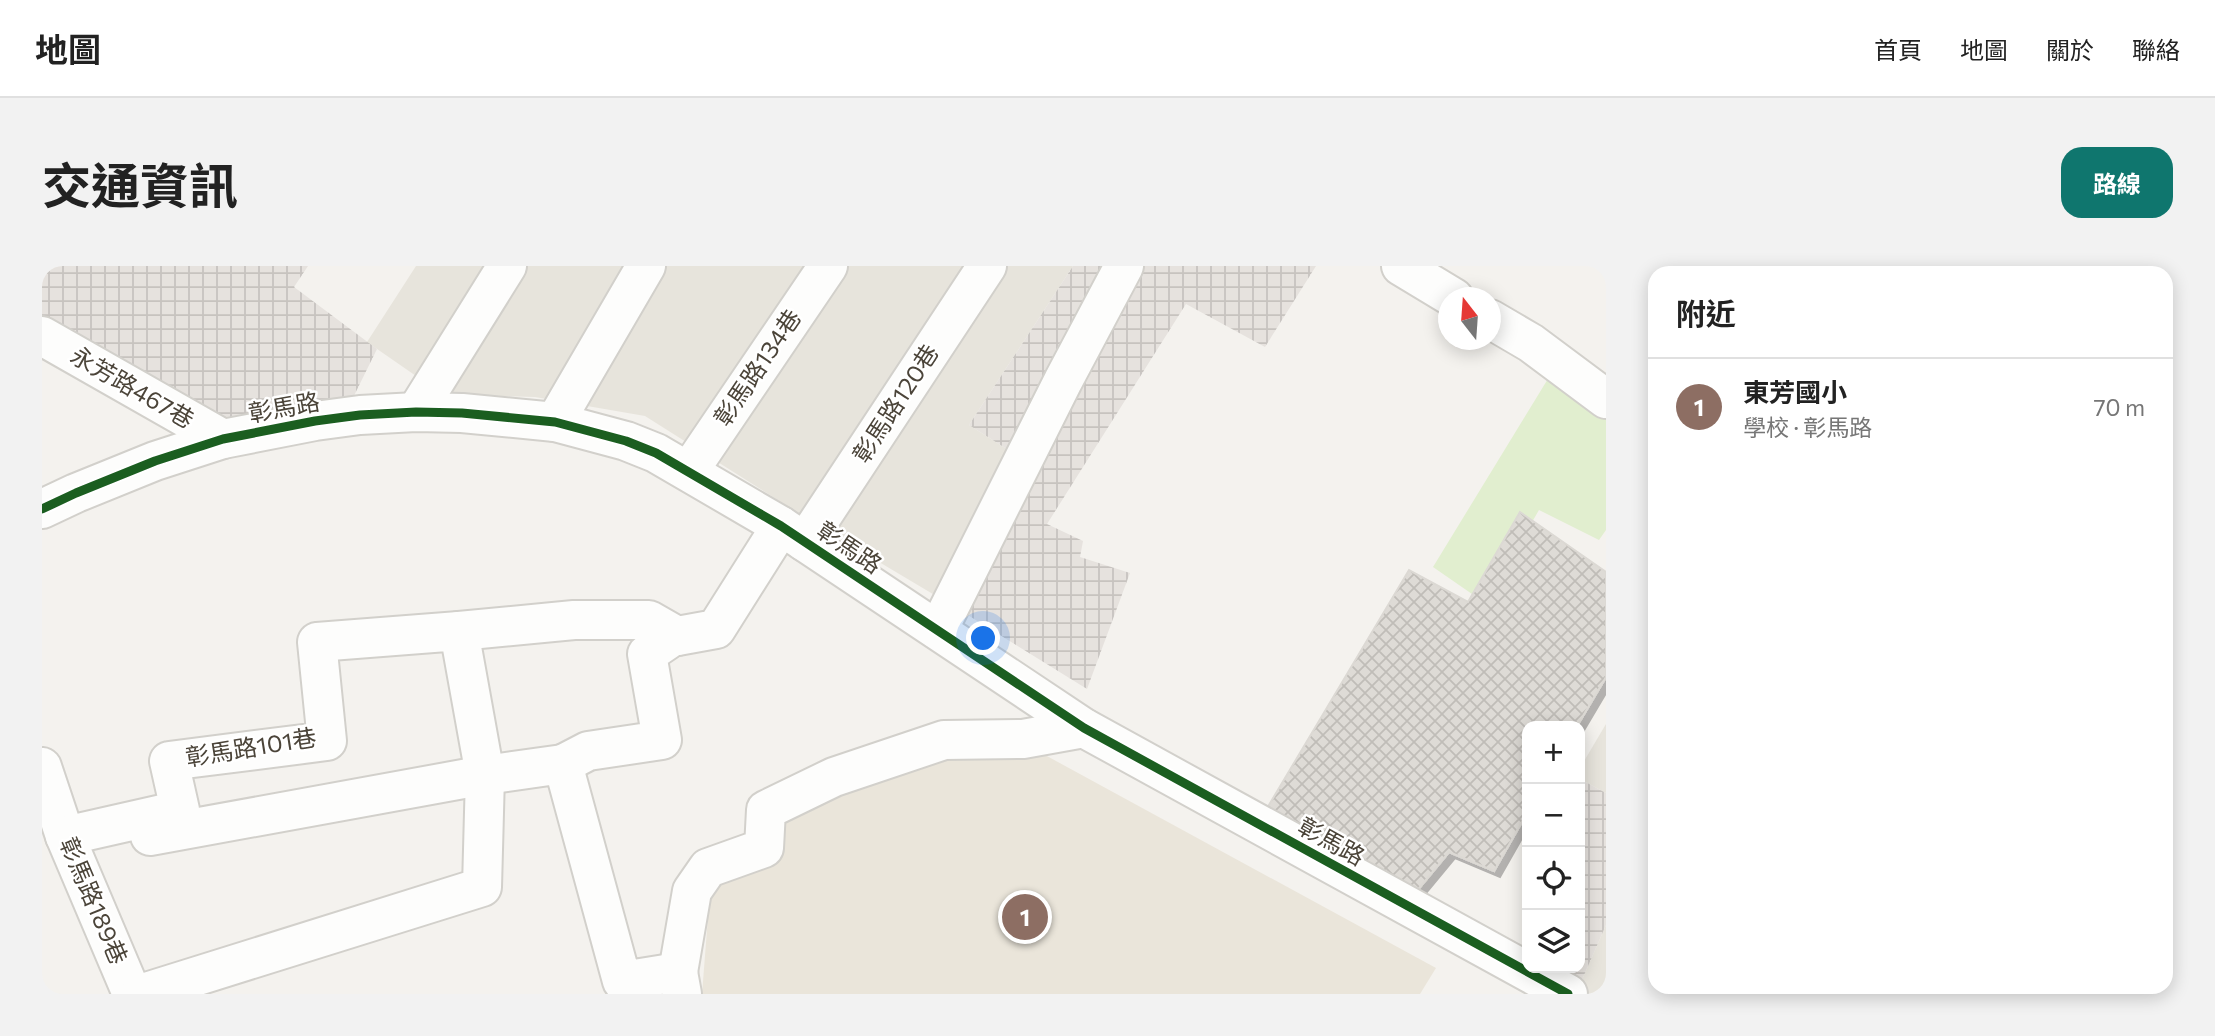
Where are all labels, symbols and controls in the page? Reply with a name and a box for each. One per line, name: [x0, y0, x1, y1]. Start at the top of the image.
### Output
text: 地圖: [35, 28, 101, 69]
text: 首頁: [1874, 35, 1922, 64]
text: 地圖: [1960, 35, 2008, 64]
text: 關於: [2046, 35, 2094, 64]
text: 聯絡: [2132, 35, 2180, 64]
button: 路線: [2061, 147, 2173, 218]
text: 交通資訊: [42, 154, 238, 214]
north arrow: [1438, 287, 1501, 350]
text: 附近: [1676, 294, 1736, 331]
street label: 彰馬路134巷: [707, 303, 806, 431]
street label: 彰馬路120巷: [846, 339, 944, 468]
street label: 永芳路467巷: [66, 340, 200, 434]
text: 東芳國小: [1743, 376, 1847, 407]
street label: 彰馬路: [246, 386, 322, 427]
text: 1: [1694, 393, 1704, 421]
text: 70 m: [2093, 393, 2145, 421]
text: 學校 · 彰馬路: [1743, 413, 1872, 441]
street label: 彰馬路: [812, 515, 888, 579]
your location: [966, 621, 1000, 655]
map controls: [1522, 721, 1585, 973]
button: +: [1522, 721, 1585, 784]
street label: 彰馬路101巷: [183, 722, 318, 771]
button: −: [1522, 784, 1585, 847]
street label: 彰馬路: [1293, 811, 1370, 871]
street label: 彰馬路189巷: [55, 832, 134, 968]
button: locate: [1522, 847, 1585, 910]
pin: 1: [1002, 891, 1048, 943]
button: layers: [1522, 910, 1585, 973]

